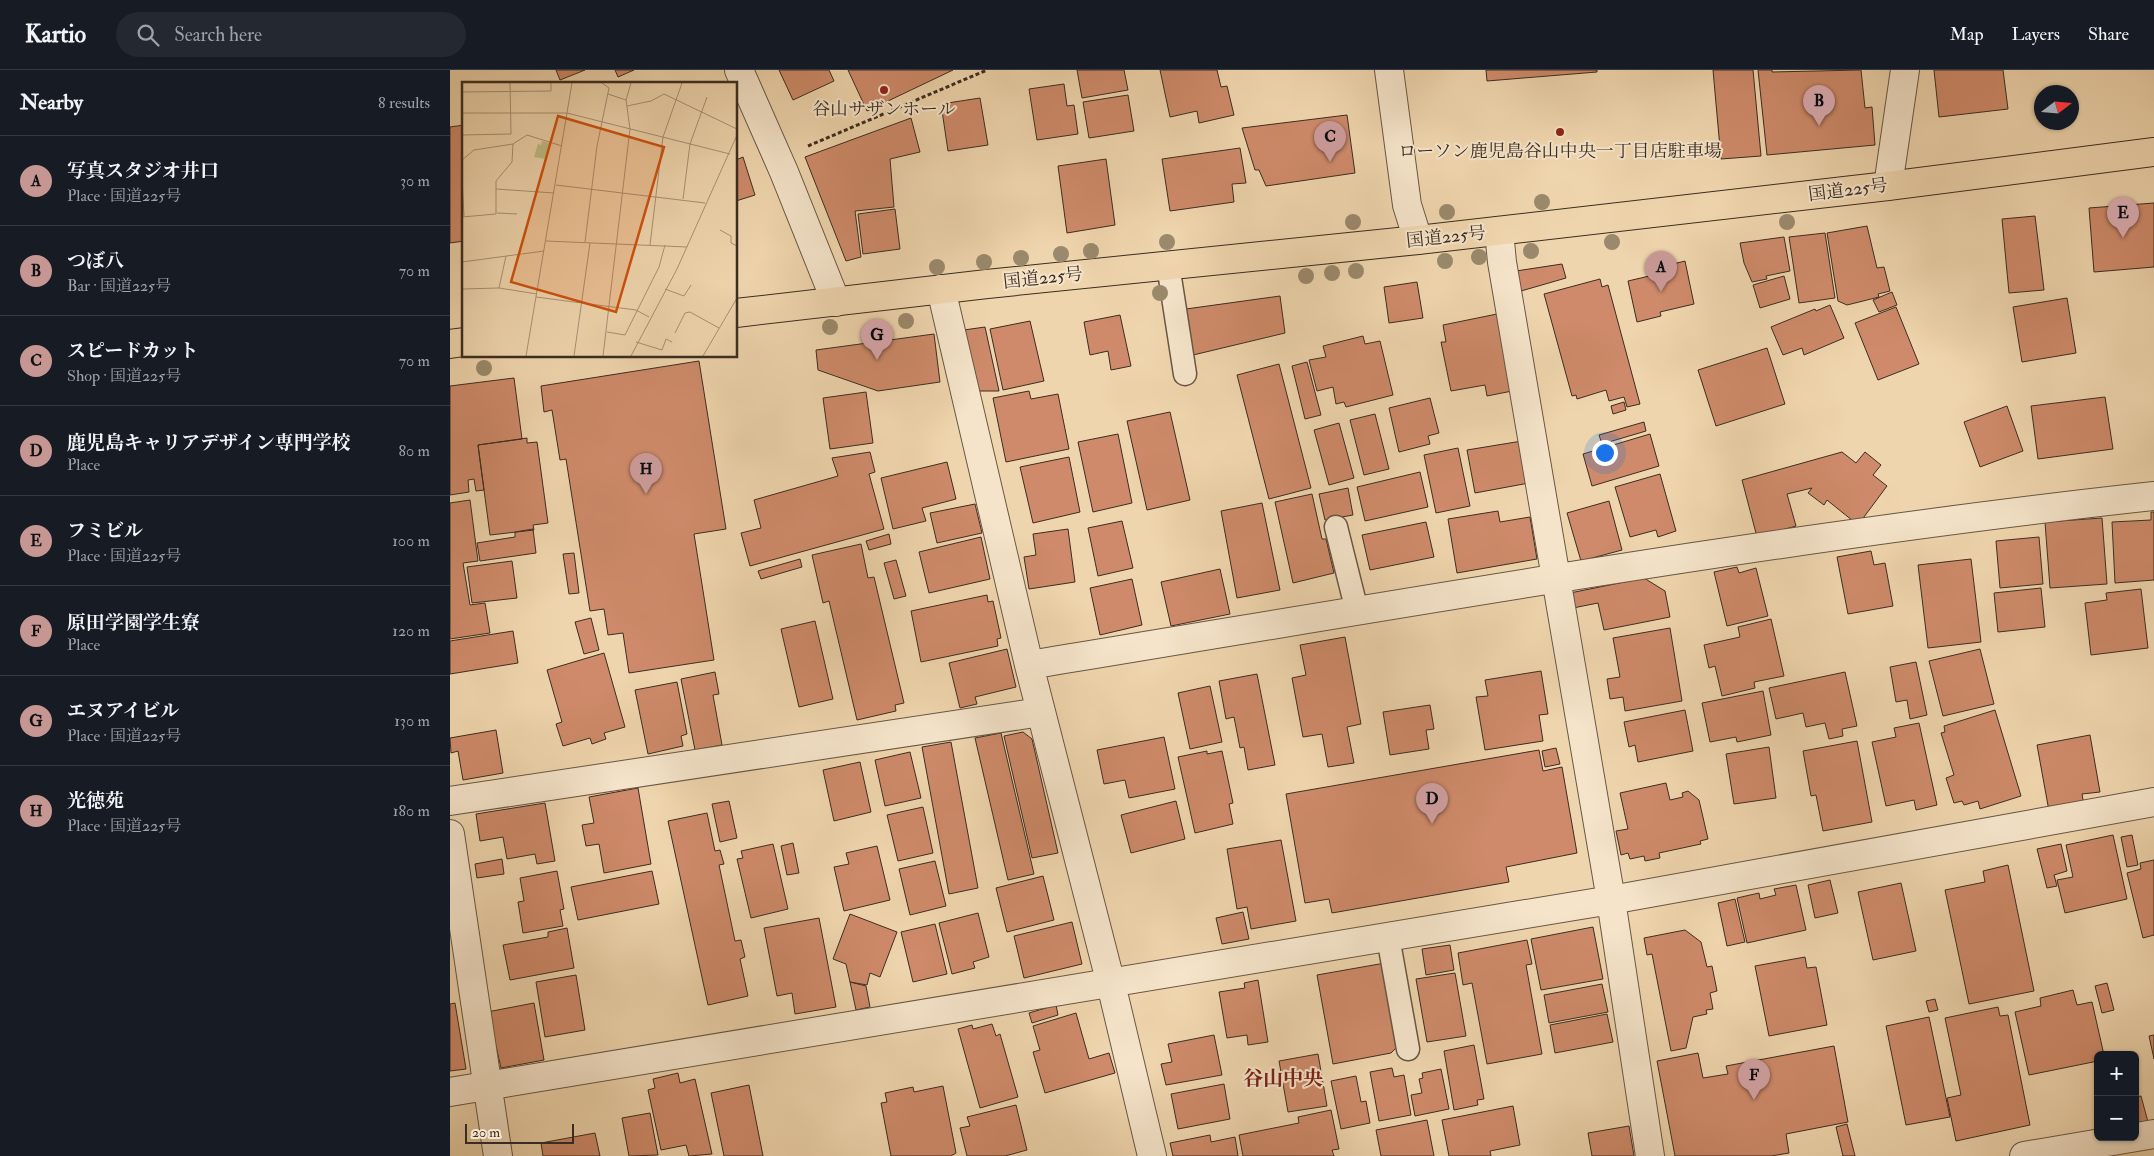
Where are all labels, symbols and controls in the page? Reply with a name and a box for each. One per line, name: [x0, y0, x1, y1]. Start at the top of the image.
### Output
search box: [116, 12, 466, 57]
text: Kartio: [25, 19, 86, 50]
icon: search: [134, 21, 162, 49]
text: Search here: [174, 23, 262, 47]
text: Map: [1950, 23, 1984, 46]
text: Layers: [2012, 23, 2060, 46]
text: Share: [2088, 23, 2129, 46]
inset map: [462, 82, 738, 358]
marker: 谷山サザンホール: [878, 84, 890, 96]
pin: B: [1803, 85, 1835, 126]
north arrow: [2034, 85, 2079, 130]
text: Nearby: [20, 89, 83, 116]
text: 8 results: [378, 93, 430, 113]
place label: 谷山サザンホール: [812, 98, 956, 121]
pin: C: [1314, 121, 1346, 162]
marker: ローソン鹿児島谷山中央一丁目店駐車場: [1554, 126, 1566, 138]
place label: ローソン鹿児島谷山中央一丁目店駐車場: [1398, 140, 1722, 163]
text: 写真スタジオ井口: [67, 159, 219, 183]
text: A: [31, 171, 41, 191]
text: 30 m: [400, 171, 430, 191]
street label: 国道225号: [1807, 174, 1889, 206]
text: Place · 国道225号: [67, 186, 181, 206]
pin: E: [2107, 197, 2139, 238]
street label: 国道225号: [1405, 221, 1487, 253]
text: つぼ八: [67, 249, 124, 273]
pin: A: [1645, 251, 1677, 292]
text: B: [31, 261, 41, 281]
text: 70 m: [399, 261, 430, 281]
street label: 国道225号: [1002, 262, 1084, 294]
text: Bar · 国道225号: [67, 276, 171, 296]
pin: G: [861, 319, 893, 360]
text: スピードカット: [67, 339, 198, 363]
text: C: [30, 351, 42, 371]
text: 70 m: [399, 351, 430, 371]
text: Shop · 国道225号: [67, 366, 181, 386]
text: 鹿児島キャリアデザイン専門学校: [67, 431, 351, 455]
your location: [1592, 440, 1618, 466]
text: D: [29, 441, 43, 461]
text: 80 m: [399, 441, 430, 461]
pin: H: [630, 453, 662, 494]
text: Place: [67, 455, 100, 475]
text: フミビル: [67, 519, 143, 543]
text: E: [30, 531, 42, 551]
text: 100 m: [392, 531, 430, 551]
text: Place · 国道225号: [67, 546, 181, 566]
text: 原田学園学生寮: [67, 611, 200, 635]
text: F: [31, 621, 41, 641]
text: 120 m: [392, 621, 430, 641]
text: Place: [67, 635, 100, 655]
text: エヌアイビル: [67, 699, 179, 723]
text: G: [29, 711, 43, 731]
text: 130 m: [394, 711, 430, 731]
text: Place · 国道225号: [67, 726, 181, 746]
pin: D: [1416, 783, 1448, 824]
text: 光徳苑: [67, 789, 124, 813]
text: H: [29, 801, 43, 821]
text: 180 m: [393, 801, 430, 821]
text: Place · 国道225号: [67, 816, 181, 836]
map controls: [2094, 1051, 2139, 1141]
button: +: [2094, 1051, 2139, 1096]
pin: F: [1738, 1059, 1770, 1100]
district label: 谷山中央: [1243, 1066, 1323, 1091]
button: −: [2094, 1096, 2139, 1141]
scale bar: [465, 1121, 574, 1144]
text: 20 m: [472, 1124, 500, 1141]

